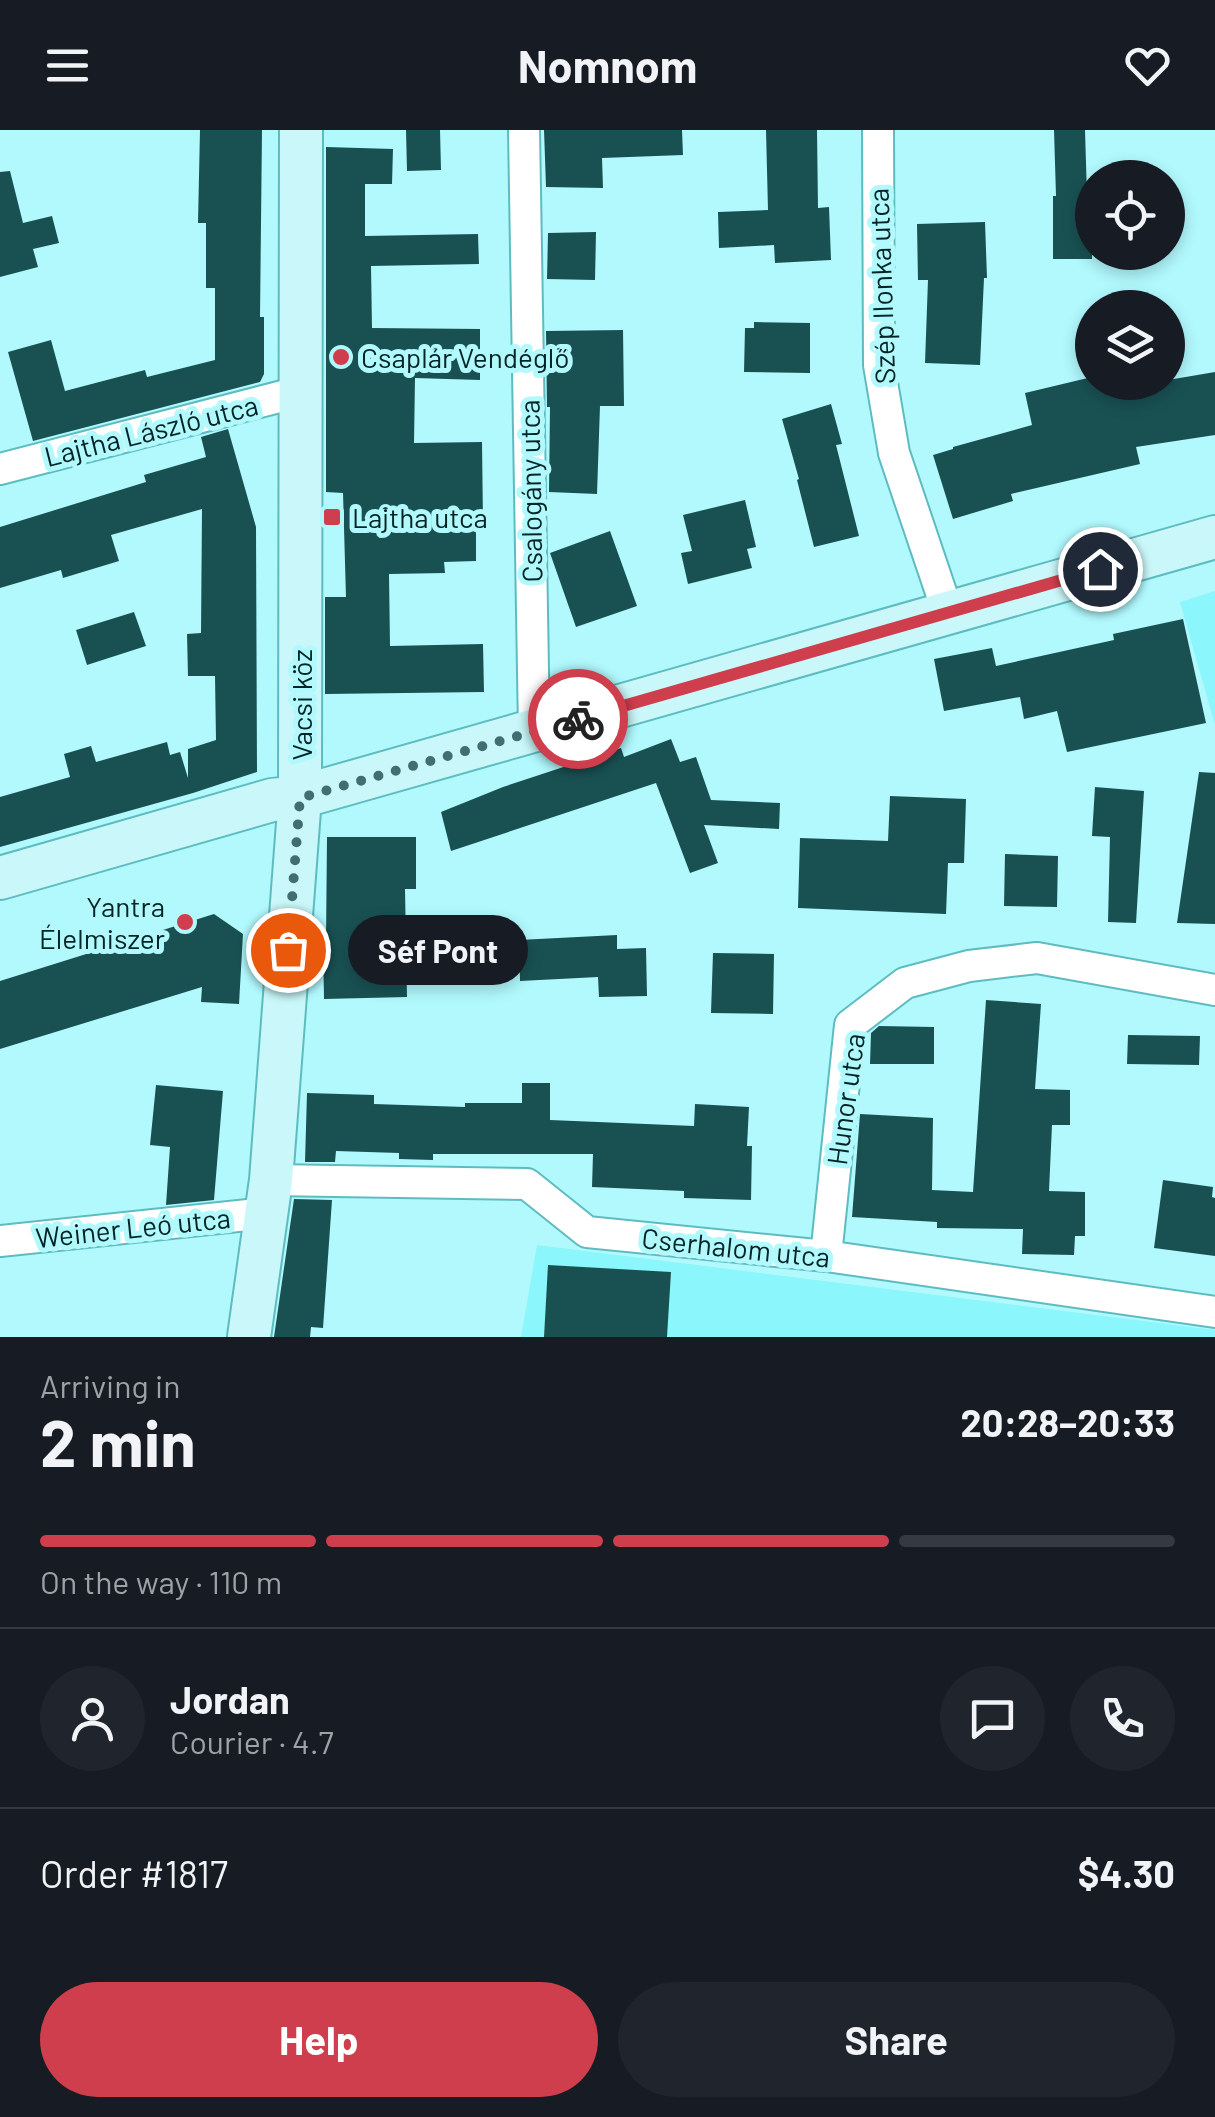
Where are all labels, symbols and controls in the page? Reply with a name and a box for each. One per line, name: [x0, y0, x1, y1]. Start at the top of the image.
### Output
icon: menu: [40, 38, 95, 93]
text: Nomnom: [518, 38, 697, 92]
icon: heart: [1120, 38, 1175, 93]
map controls: [1075, 160, 1185, 400]
button: locate: [1075, 160, 1185, 270]
street label: Szép Ilonka utca: [861, 187, 901, 385]
button: layers: [1075, 290, 1185, 400]
place label: Csaplár Vendéglő: [361, 340, 569, 374]
marker: Csaplár Vendéglő: [330, 346, 352, 368]
street label: Lajtha László utca: [41, 387, 261, 473]
street label: Csalogány utca: [511, 399, 549, 583]
place label: Lajtha utca: [352, 500, 488, 534]
marker: Lajtha utca: [321, 506, 343, 528]
pin: [1058, 527, 1143, 612]
icon: home: [1073, 542, 1128, 597]
street label: Vacsi köz: [284, 649, 318, 761]
courier: [528, 669, 628, 769]
icon: bike: [551, 692, 606, 747]
place label: Yantra Élelmiszer: [39, 889, 165, 955]
pin: [246, 908, 331, 993]
marker: Yantra Élelmiszer: [174, 911, 196, 933]
callout: Séf Pont: [348, 915, 528, 985]
icon: bag: [261, 923, 316, 978]
text: Séf Pont: [378, 931, 498, 969]
street label: Hunor utca: [819, 1031, 871, 1167]
street label: Weiner Leó utca: [34, 1200, 232, 1254]
street label: Cserhalom utca: [640, 1220, 832, 1274]
text: Arriving in: [40, 1366, 180, 1404]
text: 20:28–20:33: [960, 1399, 1175, 1445]
text: 2 min: [40, 1402, 196, 1480]
text: On the way · 110 m: [40, 1562, 282, 1600]
button: person: [40, 1666, 145, 1771]
button: chat: [940, 1666, 1045, 1771]
button: phone: [1070, 1666, 1175, 1771]
text: Jordan: [170, 1676, 290, 1722]
text: Courier · 4.7: [170, 1722, 334, 1760]
text: Order #1817: [40, 1850, 228, 1896]
text: $4.30: [1078, 1850, 1175, 1896]
button: Help: [40, 1982, 598, 2097]
button: Share: [618, 1982, 1175, 2097]

